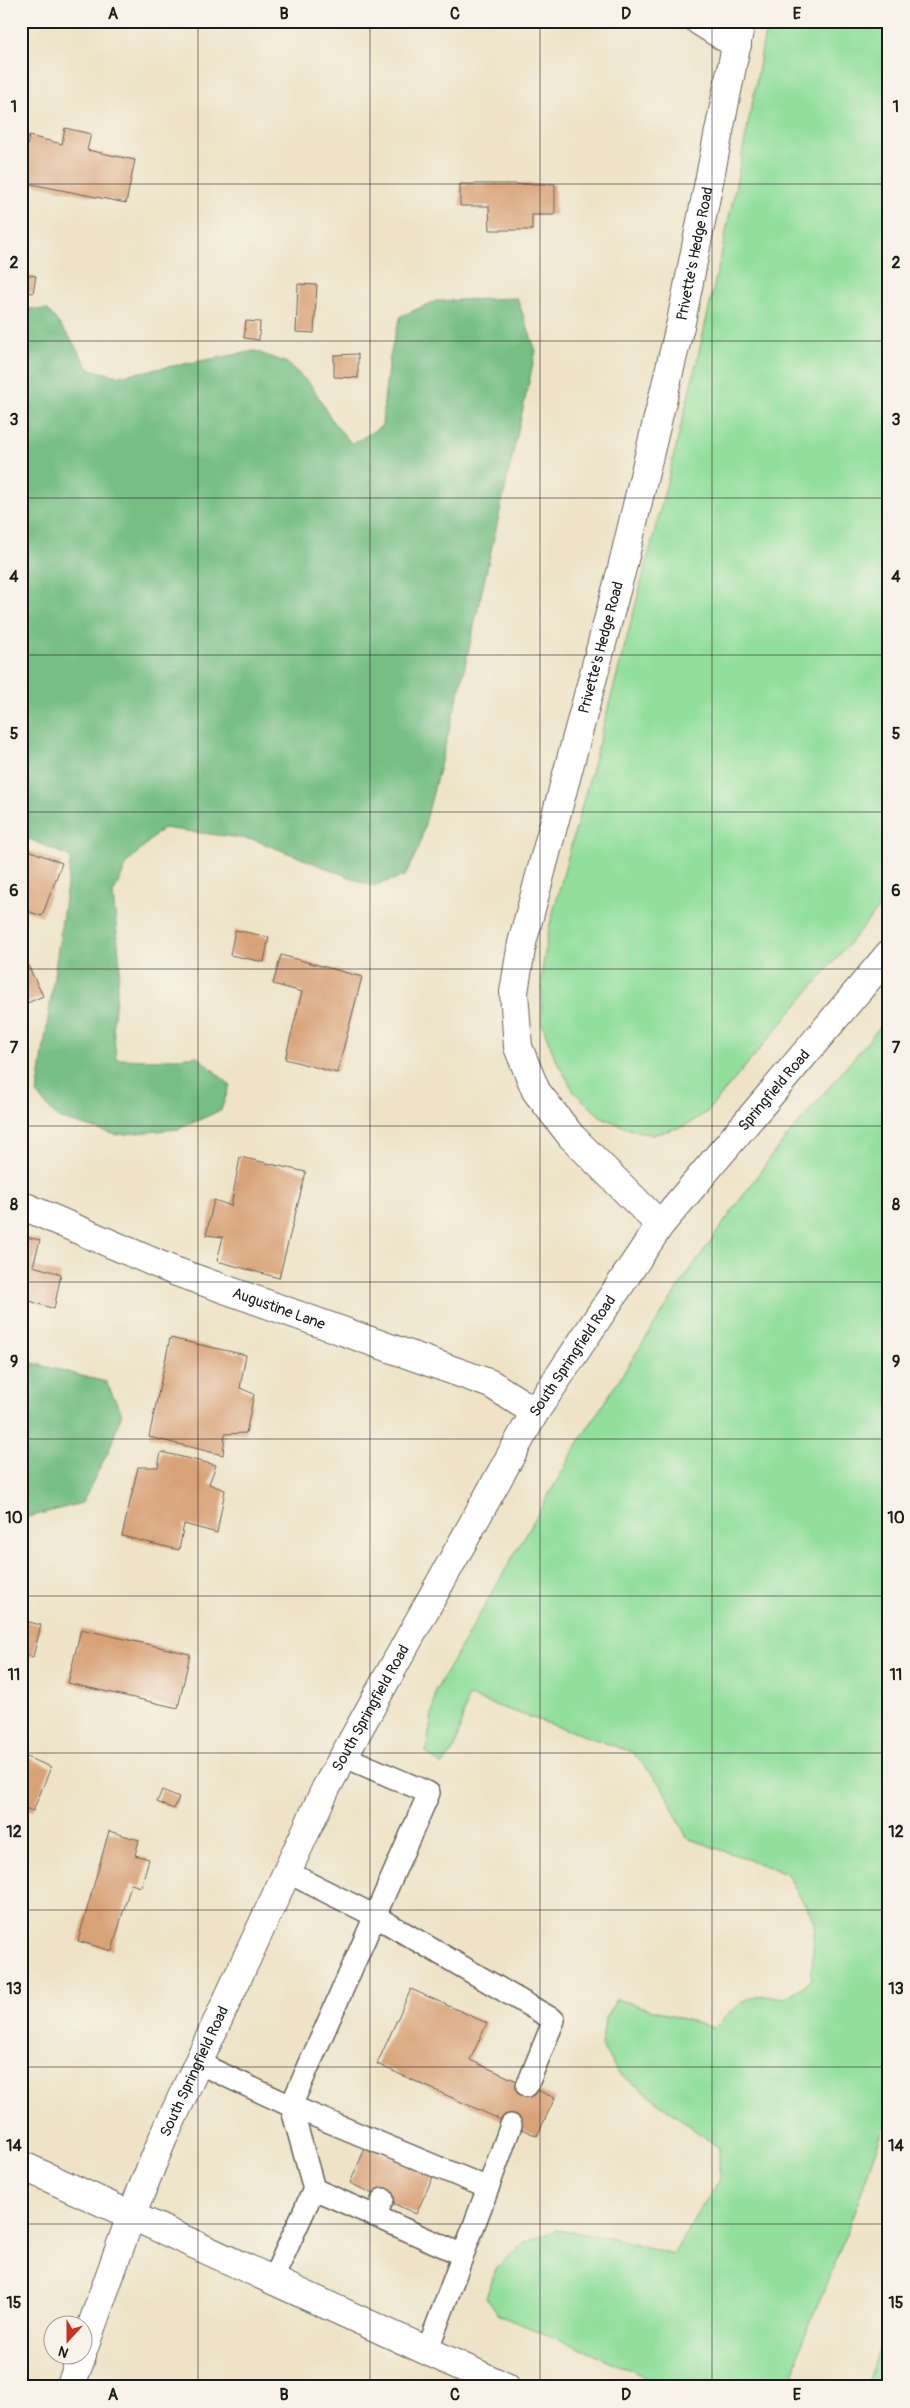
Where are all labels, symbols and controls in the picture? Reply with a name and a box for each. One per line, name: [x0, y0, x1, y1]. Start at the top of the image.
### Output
text: A: [108, 4, 119, 24]
text: B: [279, 4, 289, 24]
text: C: [450, 4, 460, 24]
text: D: [621, 4, 631, 24]
text: E: [793, 4, 802, 24]
text: 1: [11, 97, 17, 117]
text: 1: [893, 97, 899, 117]
street label: Privette's Hedge Road: [673, 185, 718, 322]
text: 2: [10, 253, 19, 273]
text: 2: [892, 253, 901, 273]
text: 3: [10, 410, 19, 430]
text: 3: [892, 410, 901, 430]
text: 4: [9, 567, 19, 587]
text: 4: [891, 567, 901, 587]
street label: Privette's Hedge Road: [575, 580, 628, 716]
text: 5: [10, 724, 19, 744]
text: 5: [892, 724, 901, 744]
text: 6: [9, 881, 19, 901]
text: 6: [891, 881, 901, 901]
text: 7: [10, 1038, 19, 1058]
text: 7: [892, 1038, 901, 1058]
street label: Springfield Road: [734, 1046, 814, 1135]
text: 8: [10, 1195, 18, 1215]
text: 8: [892, 1195, 900, 1215]
street label: Augustine Lane: [230, 1284, 328, 1334]
street label: South Springfield Road: [526, 1292, 620, 1421]
text: 9: [10, 1352, 18, 1372]
text: 9: [892, 1352, 900, 1372]
text: 10: [5, 1508, 23, 1528]
text: 10: [887, 1508, 905, 1528]
street label: South Springfield Road: [328, 1642, 414, 1775]
text: 11: [8, 1665, 20, 1685]
text: 11: [890, 1665, 902, 1685]
text: 12: [6, 1822, 22, 1842]
text: 12: [888, 1822, 904, 1842]
text: 13: [6, 1979, 22, 1999]
text: 13: [888, 1979, 904, 1999]
street label: South Springfield Road: [156, 2003, 233, 2140]
text: 14: [6, 2136, 22, 2156]
text: 14: [888, 2136, 904, 2156]
text: 15: [7, 2293, 22, 2313]
text: 15: [889, 2293, 904, 2313]
north arrow: [42, 2316, 92, 2366]
text: N: [56, 2342, 71, 2361]
text: A: [108, 2385, 119, 2405]
text: B: [279, 2385, 289, 2405]
text: C: [450, 2385, 460, 2405]
text: D: [621, 2385, 631, 2405]
text: E: [793, 2385, 802, 2405]

